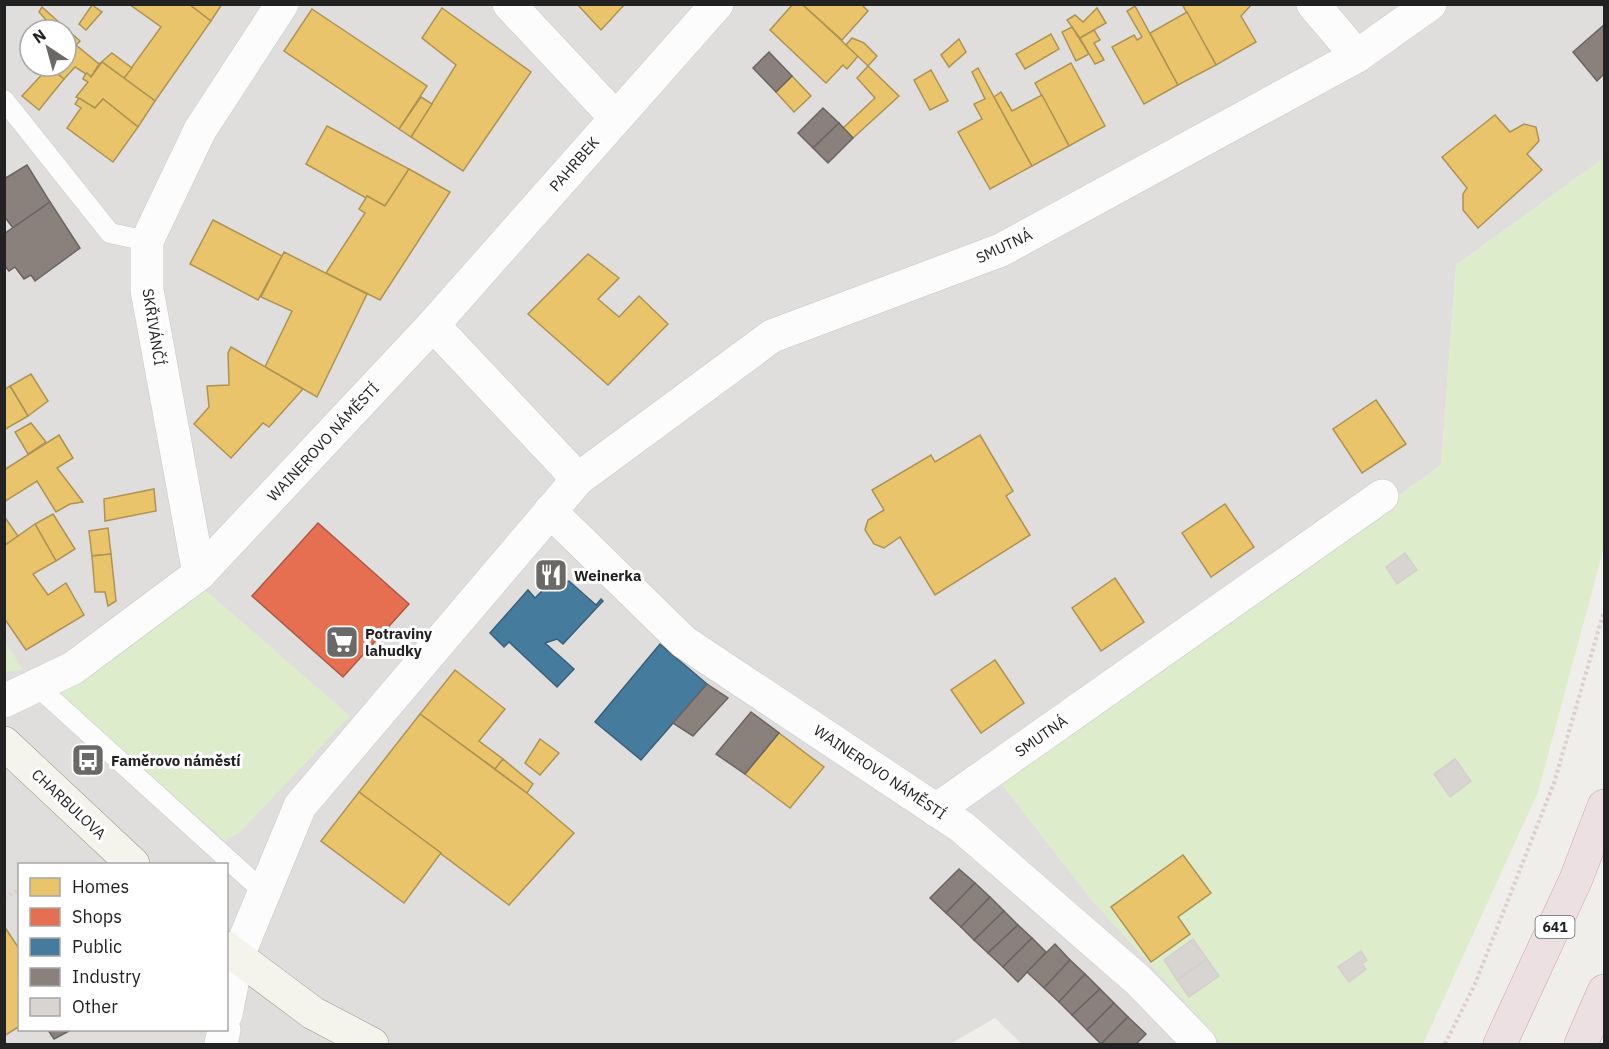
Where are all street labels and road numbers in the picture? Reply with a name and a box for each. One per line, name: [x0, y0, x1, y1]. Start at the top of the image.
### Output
street label: PAHRBEK: [545, 132, 603, 195]
street label: SMUTNÁ: [973, 225, 1035, 267]
street label: SKŘIVÁNČÍ: [139, 287, 169, 367]
street label: WAINEROVO NÁMĚSTÍ: [263, 379, 383, 505]
street label: SMUTNÁ: [1011, 711, 1071, 761]
street label: WAINEROVO NÁMĚSTÍ: [810, 721, 950, 823]
street label: CHARBULOVA: [28, 765, 110, 844]
road number: 641: [1536, 916, 1574, 938]

